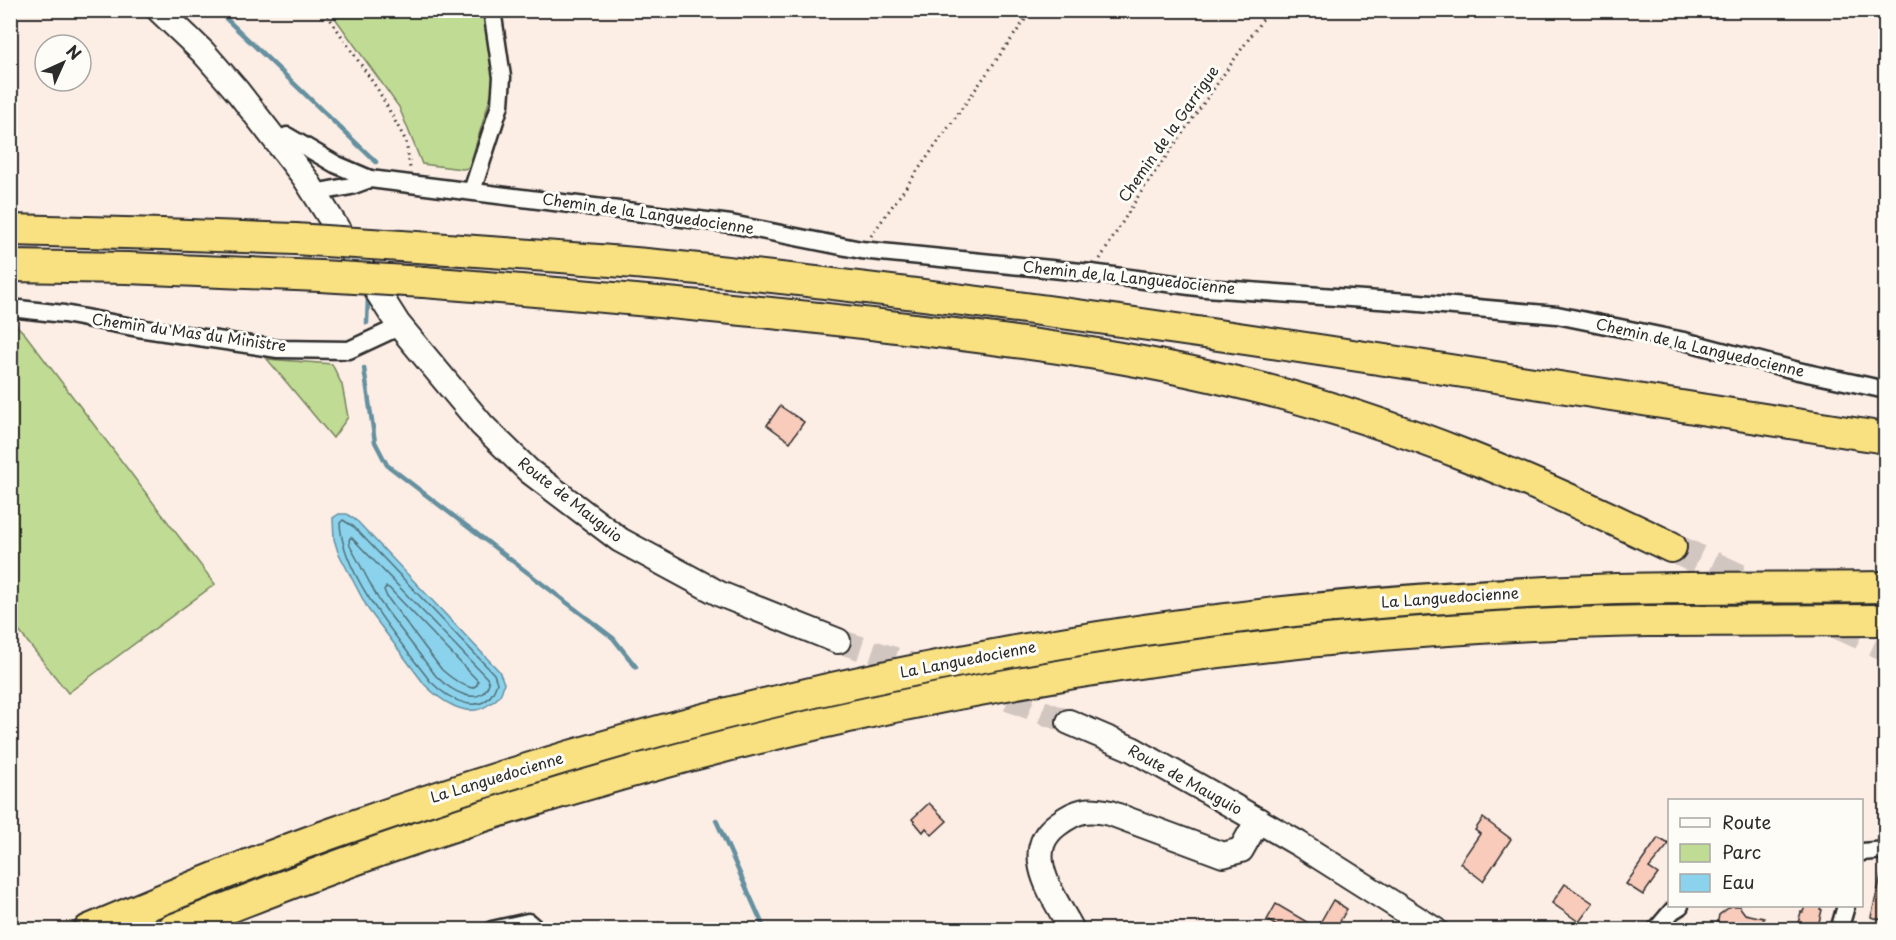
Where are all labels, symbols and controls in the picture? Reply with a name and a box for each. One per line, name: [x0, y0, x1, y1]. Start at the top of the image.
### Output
north arrow: [33, 33, 93, 93]
text: N: [61, 39, 87, 65]
street label: Chemin de la Garrigue: [1112, 60, 1224, 206]
street label: Chemin de la Languedocienne: [541, 186, 755, 239]
street label: Chemin de la Languedocienne: [1022, 254, 1236, 299]
street label: Chemin du Mas du Ministre: [90, 306, 288, 357]
street label: Chemin de la Languedocienne: [1594, 311, 1807, 382]
street label: Route de Mauguio: [514, 450, 628, 547]
street label: La Languedocienne: [1380, 580, 1520, 613]
street label: La Languedocienne: [898, 634, 1038, 683]
street label: Route de Mauguio: [1124, 738, 1247, 820]
street label: La Languedocienne: [427, 745, 566, 808]
legend: [1668, 799, 1863, 907]
text: Route: [1722, 808, 1772, 835]
text: Parc: [1722, 838, 1761, 865]
text: Eau: [1722, 868, 1754, 895]

